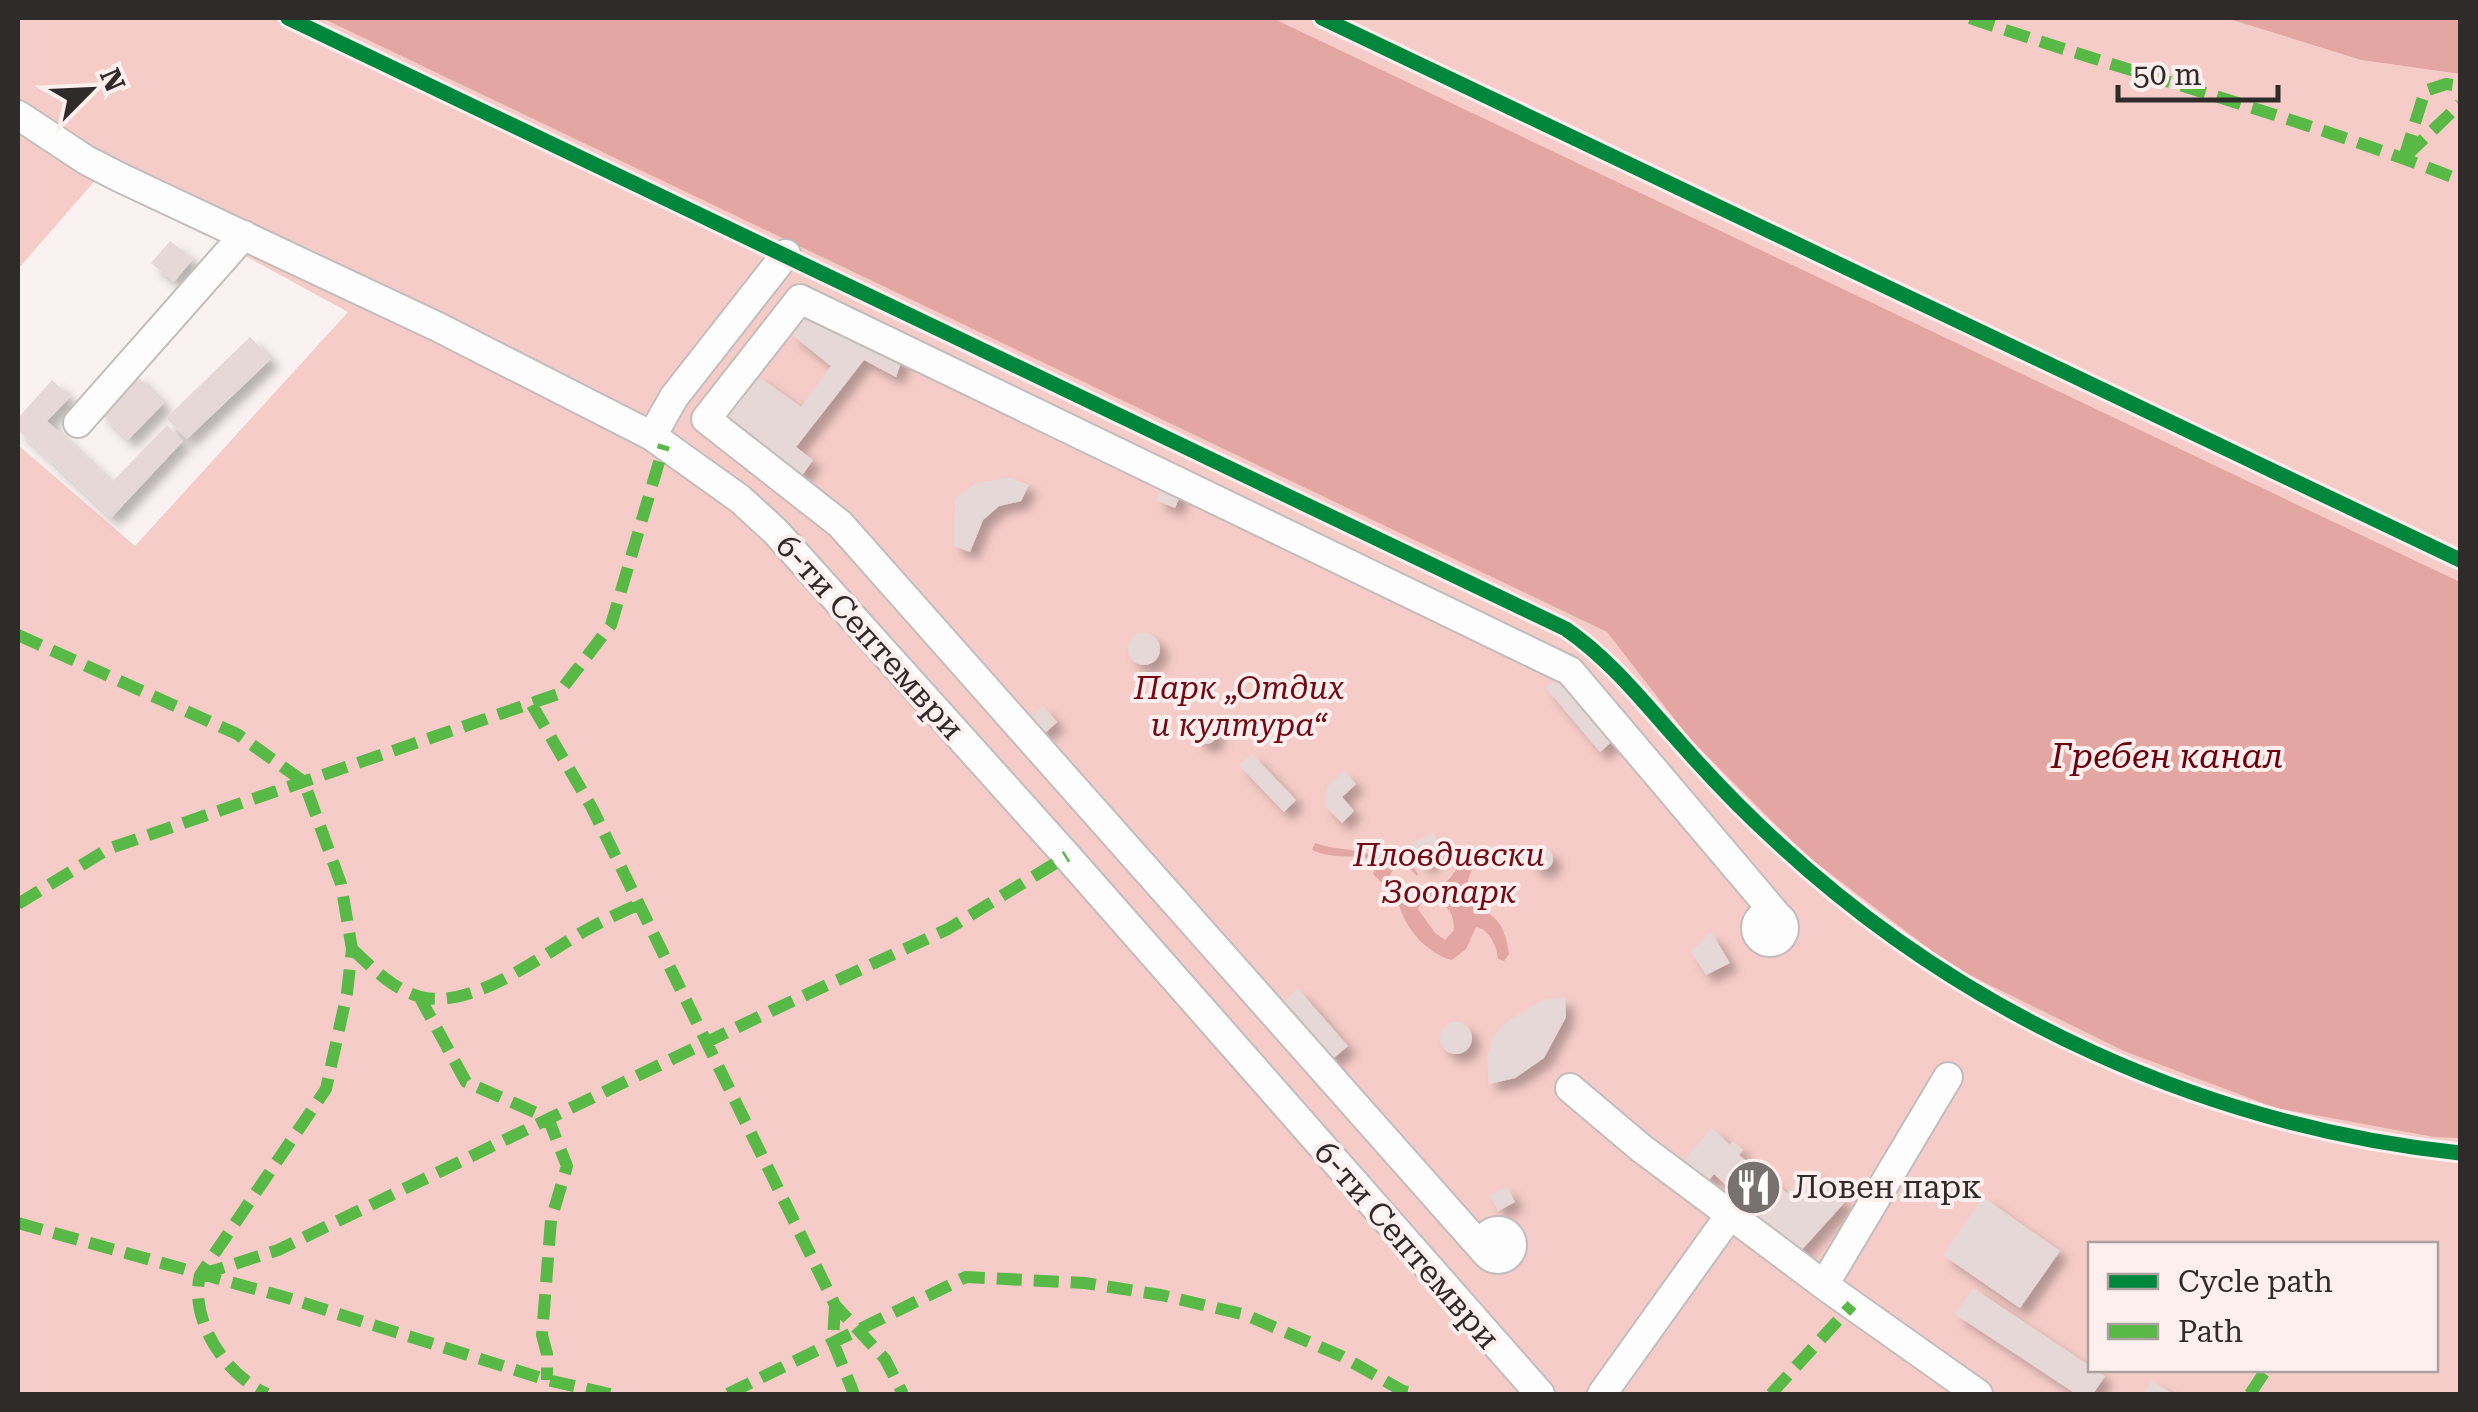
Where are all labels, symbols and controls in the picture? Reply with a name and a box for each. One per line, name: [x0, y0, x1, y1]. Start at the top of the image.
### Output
north arrow: [40, 40, 140, 140]
scale bar: [2118, 40, 2278, 102]
text: 50 m: [2133, 57, 2202, 92]
text: N: [93, 63, 132, 97]
street label: 6-ти Септември: [768, 527, 972, 747]
park label: Парк „Отдих и култура“: [1133, 669, 1344, 744]
water label: Гребен канал: [2050, 736, 2283, 777]
park label: Пловдивски Зоопарк: [1352, 836, 1545, 911]
street label: 6-ти Септември: [1306, 1133, 1508, 1357]
restaurant icon: Ловен парк: [1724, 1157, 1784, 1217]
place label: Ловен парк: [1793, 1168, 1981, 1206]
legend: [2088, 1242, 2438, 1372]
text: Cycle path: [2178, 1264, 2333, 1299]
text: Path: [2178, 1314, 2243, 1349]

